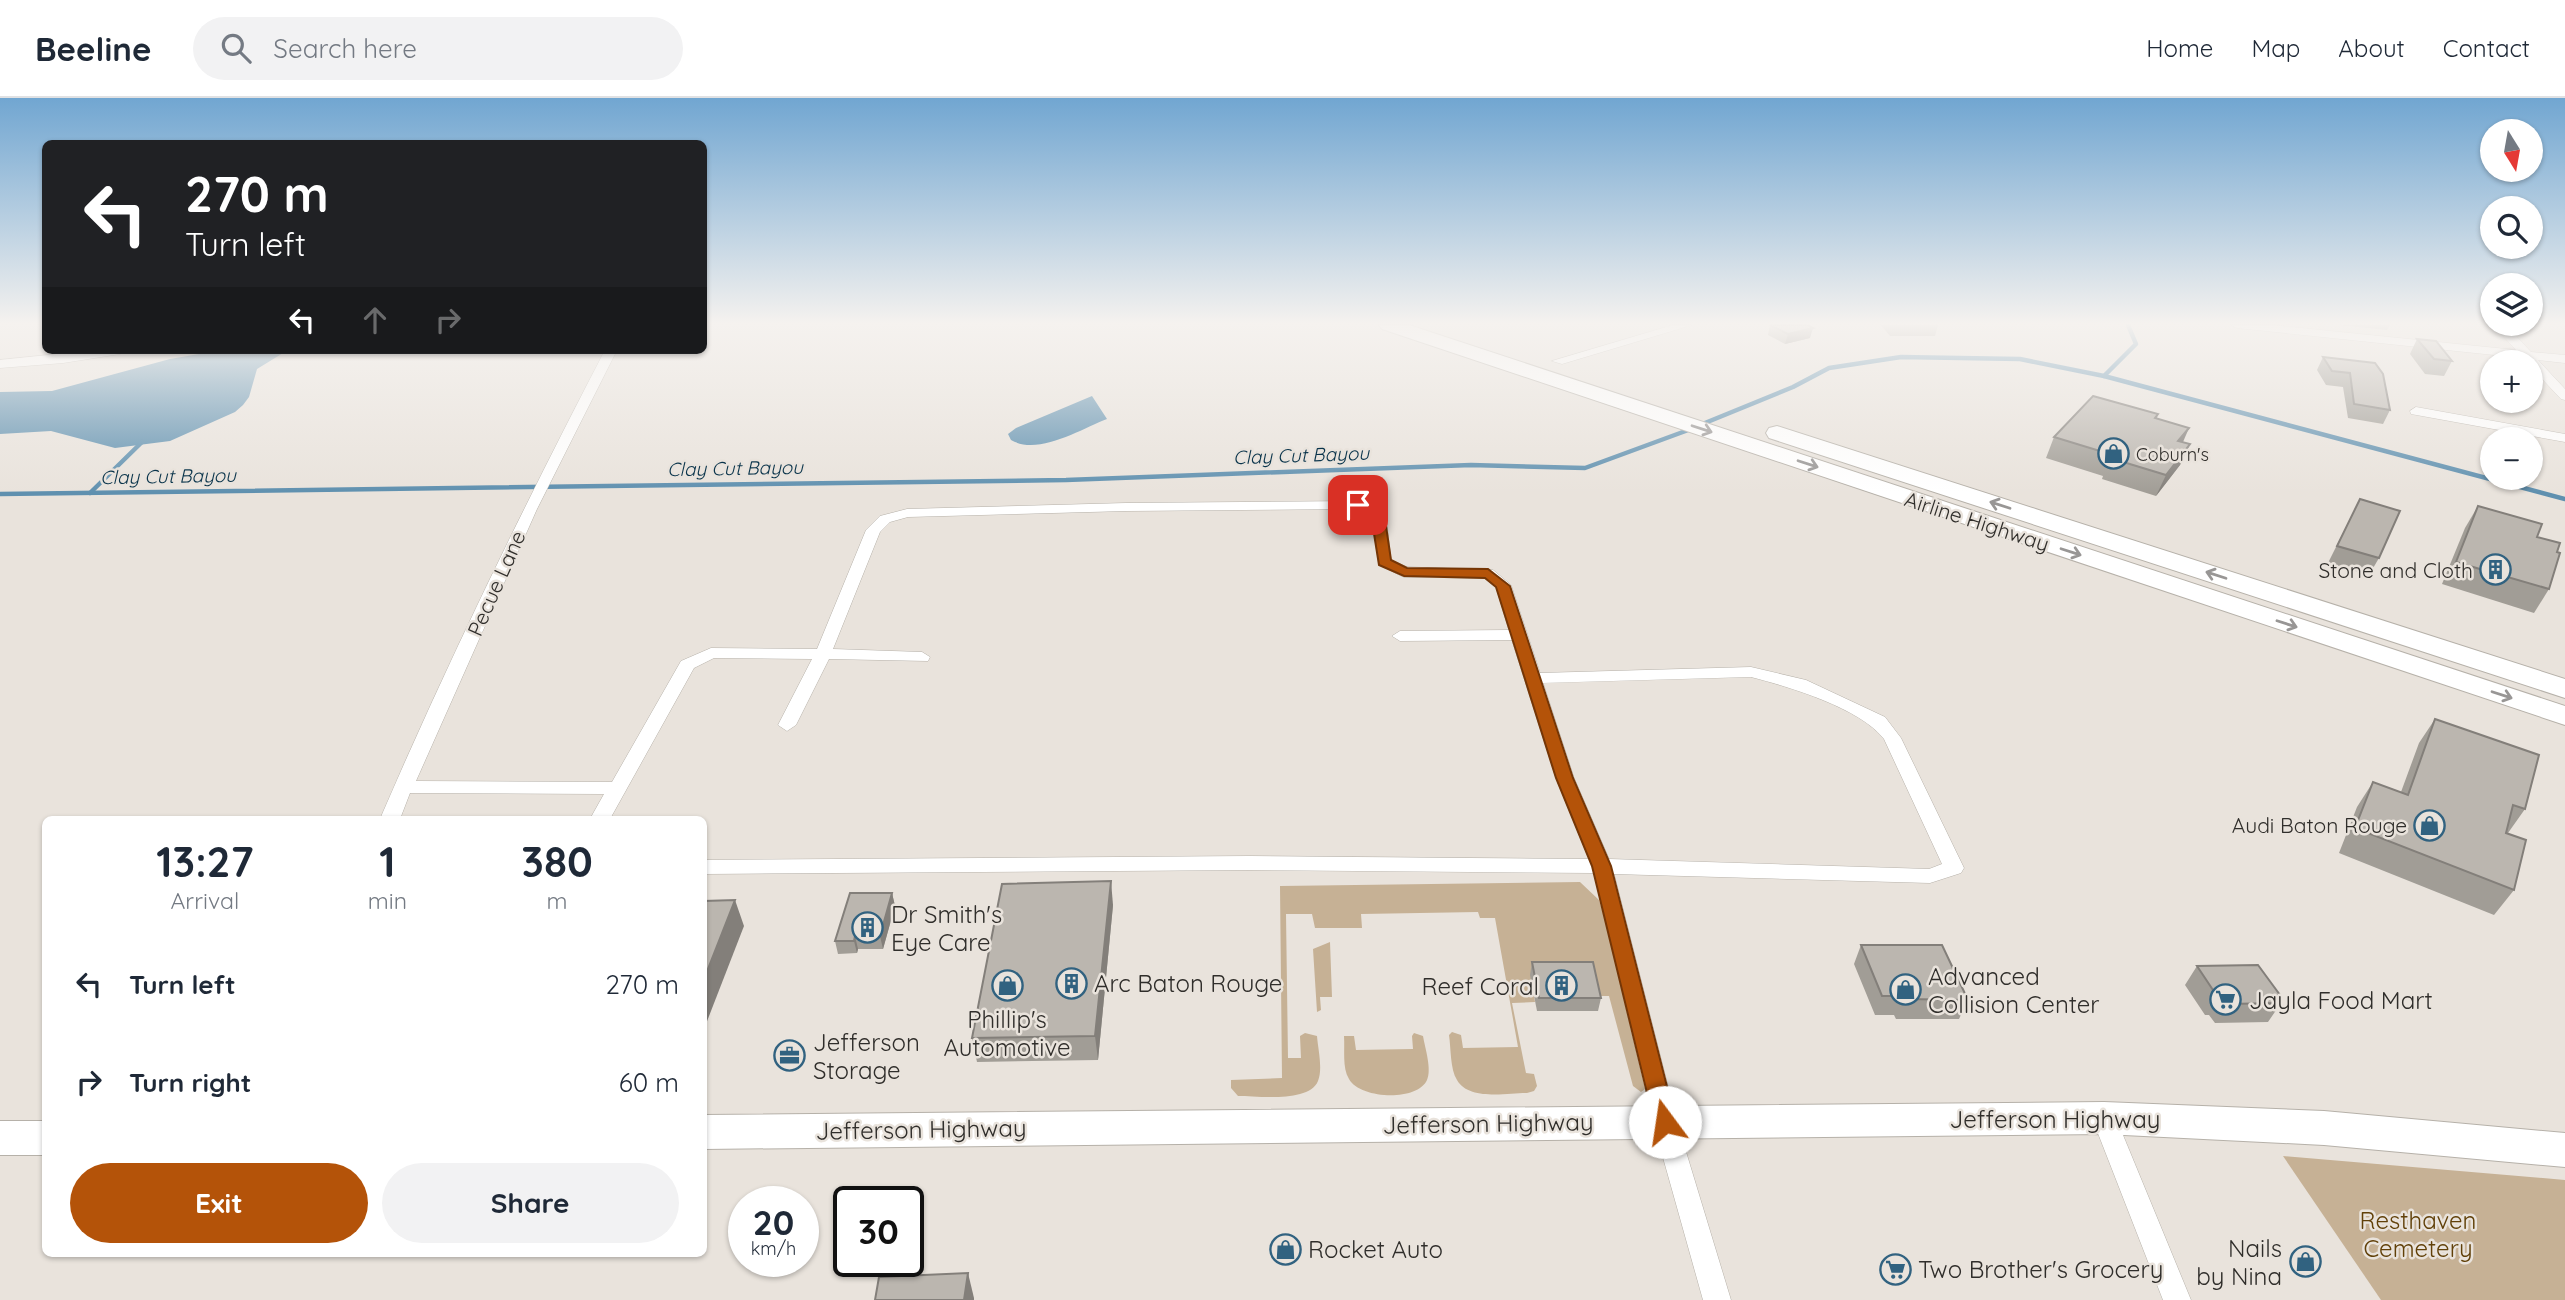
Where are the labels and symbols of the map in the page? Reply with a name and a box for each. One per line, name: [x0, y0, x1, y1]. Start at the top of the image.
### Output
north arrow: [2480, 119, 2543, 182]
one-way arrow: [1691, 424, 1713, 436]
shop icon: Coburn's: [2096, 437, 2130, 471]
water label: Clay Cut Bayou: [1233, 441, 1371, 469]
place label: Coburn's: [2136, 443, 2209, 466]
water label: Clay Cut Bayou: [667, 455, 804, 481]
one-way arrow: [1797, 459, 1819, 472]
water label: Clay Cut Bayou: [100, 463, 237, 489]
pin: [1328, 475, 1388, 535]
street label: Airline Highway: [1901, 485, 2053, 557]
one-way arrow: [1989, 498, 2011, 510]
street label: Pecue Lane: [461, 526, 531, 640]
one-way arrow: [2059, 547, 2081, 559]
building icon: Stone and Cloth: [2479, 553, 2513, 587]
place label: Stone and Cloth: [2318, 557, 2473, 583]
one-way arrow: [2205, 568, 2227, 581]
one-way arrow: [2275, 618, 2297, 631]
one-way arrow: [2491, 690, 2513, 702]
shop icon: Audi Baton Rouge: [2413, 808, 2447, 842]
place label: Audi Baton Rouge: [2232, 812, 2407, 838]
place label: Dr Smith's Eye Care: [891, 899, 1002, 957]
building icon: Dr Smith's Eye Care: [851, 911, 885, 945]
place label: Advanced Collision Center: [1928, 961, 2100, 1019]
building icon: Arc Baton Rouge: [1054, 966, 1088, 1000]
shop icon: Phillip's Automotive: [990, 968, 1024, 1002]
place label: Arc Baton Rouge: [1094, 968, 1282, 998]
building icon: Reef Coral: [1545, 969, 1579, 1003]
place label: Reef Coral: [1422, 971, 1539, 1001]
shop icon: Advanced Collision Center: [1888, 973, 1922, 1007]
supermarket icon: Jayla Food Mart: [2209, 983, 2243, 1017]
place label: Jayla Food Mart: [2249, 985, 2433, 1015]
place label: Phillip's Automotive: [943, 1004, 1071, 1062]
place label: Jefferson Storage: [813, 1027, 920, 1085]
office icon: Jefferson Storage: [773, 1039, 807, 1073]
position arrow: [1628, 1085, 1702, 1159]
street label: Jefferson Highway: [1950, 1104, 2160, 1134]
street label: Jefferson Highway: [1382, 1106, 1594, 1140]
street label: Jefferson Highway: [815, 1112, 1027, 1146]
speed limit sign: 30: [833, 1186, 924, 1277]
park label: Resthaven Cemetery: [2360, 1205, 2476, 1263]
shop icon: Rocket Auto: [1268, 1232, 1302, 1266]
place label: Nails by Nina: [2196, 1233, 2282, 1291]
place label: Rocket Auto: [1308, 1234, 1443, 1264]
shop icon: Nails by Nina: [2288, 1245, 2322, 1279]
supermarket icon: Two Brother's Grocery: [1878, 1252, 1912, 1286]
place label: Two Brother's Grocery: [1918, 1254, 2163, 1284]

